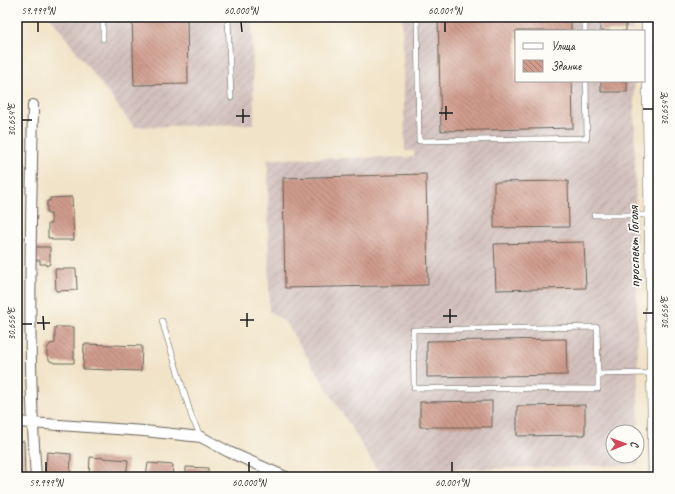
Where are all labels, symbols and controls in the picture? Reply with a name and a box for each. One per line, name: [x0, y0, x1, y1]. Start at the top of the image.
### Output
text: 59.999°N: [21, 4, 57, 17]
text: 60.000°N: [224, 4, 260, 17]
text: 60.001°N: [428, 4, 464, 17]
legend: [515, 30, 645, 82]
text: Улица: [551, 38, 576, 54]
text: Здание: [551, 58, 582, 74]
text: 30.654°E: [658, 91, 671, 125]
text: 30.654°E: [5, 102, 18, 136]
street label: проспект Гоголя: [623, 205, 645, 288]
text: 30.656°E: [658, 295, 671, 329]
text: 30.656°E: [5, 306, 18, 340]
north arrow: [605, 424, 645, 464]
text: С: [628, 441, 642, 448]
text: 59.999°N: [29, 476, 65, 489]
text: 60.000°N: [232, 476, 268, 489]
text: 60.001°N: [435, 476, 471, 489]

